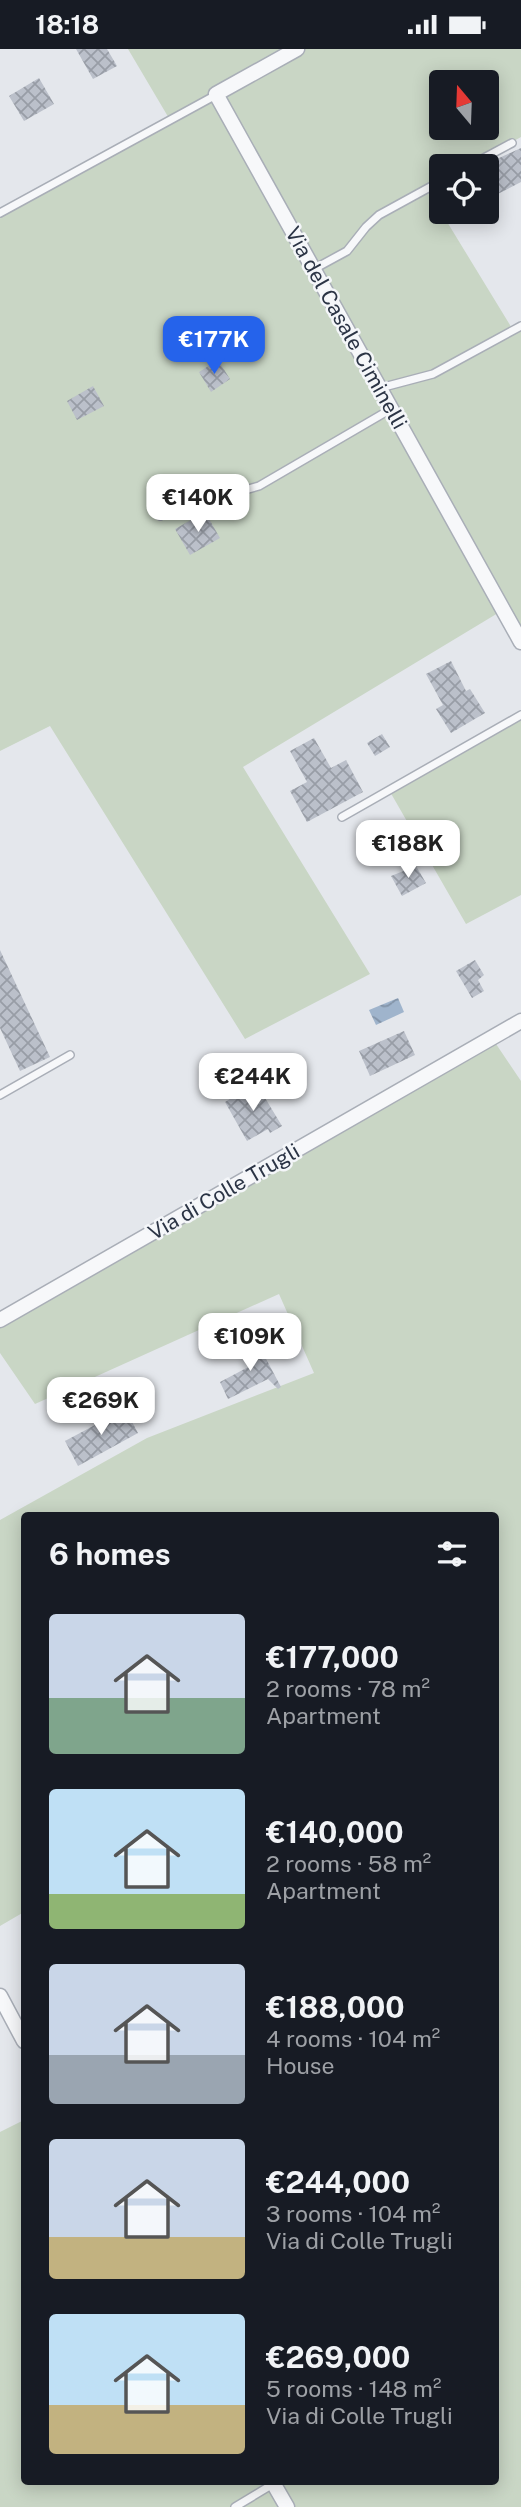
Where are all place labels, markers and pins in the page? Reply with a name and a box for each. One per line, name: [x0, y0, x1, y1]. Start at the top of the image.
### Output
pin: €177K: [165, 317, 263, 376]
pin: €140K: [149, 475, 247, 534]
pin: €188K: [359, 821, 457, 880]
pin: €244K: [204, 1053, 302, 1113]
pin: €109K: [201, 1313, 299, 1373]
pin: €269K: [52, 1377, 150, 1437]

